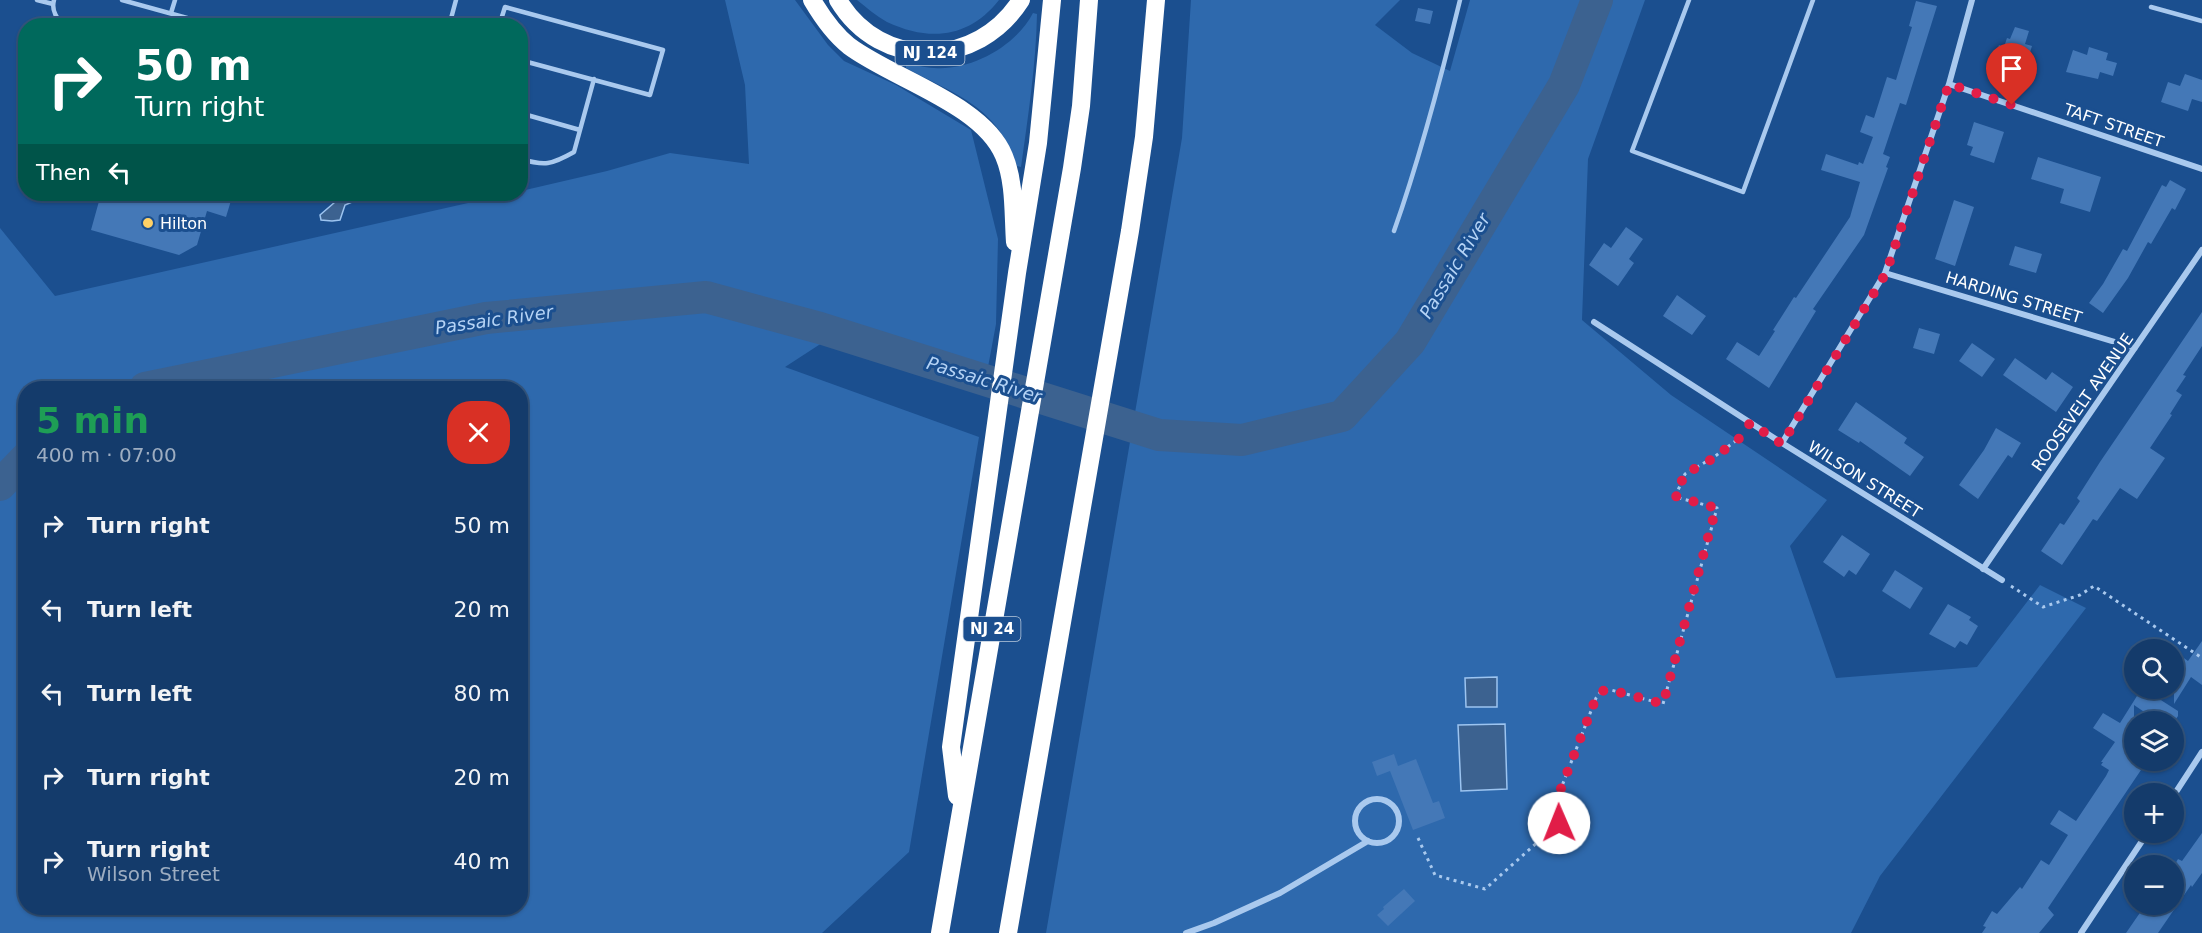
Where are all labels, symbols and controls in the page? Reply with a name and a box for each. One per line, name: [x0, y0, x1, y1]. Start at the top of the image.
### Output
text: 50 m: [135, 41, 252, 90]
road number: NJ 124: [896, 41, 964, 65]
icon: right: [36, 42, 114, 120]
pin: [1986, 43, 2037, 105]
icon: arrive: [1995, 52, 2028, 85]
text: Turn right: [135, 91, 264, 122]
street label: TAFT STREET: [2060, 99, 2166, 152]
icon: left: [103, 156, 136, 189]
text: Then: [36, 160, 91, 185]
water label: Passaic River: [1415, 208, 1495, 322]
place label: Hilton: [160, 214, 207, 233]
marker: Hilton: [141, 216, 155, 230]
street label: HARDING STREET: [1943, 268, 2085, 327]
water label: Passaic River: [434, 301, 556, 338]
street label: ROOSEVELT AVENUE: [2028, 330, 2137, 475]
water label: Passaic River: [924, 352, 1046, 407]
text: 5 min: [36, 400, 149, 441]
button: close: [447, 401, 510, 464]
street label: WILSON STREET: [1804, 437, 1925, 522]
text: 400 m · 07:00: [36, 443, 177, 467]
icon: right: [36, 509, 69, 542]
text: Turn right: [87, 513, 210, 538]
text: 50 m: [454, 513, 510, 538]
icon: left: [36, 593, 69, 626]
text: Turn left: [87, 597, 192, 622]
text: 20 m: [454, 597, 510, 622]
road number: NJ 24: [964, 617, 1020, 641]
map controls: [2124, 639, 2184, 915]
button: search: [2124, 639, 2184, 699]
icon: left: [36, 677, 69, 710]
text: Turn left: [87, 681, 192, 706]
text: 80 m: [454, 681, 510, 706]
button: layers: [2124, 711, 2184, 771]
icon: right: [36, 761, 69, 794]
text: Turn right: [87, 765, 210, 790]
text: 20 m: [454, 765, 510, 790]
button: +: [2124, 783, 2184, 843]
position arrow: [1527, 791, 1591, 855]
text: Turn right: [87, 837, 210, 862]
icon: right: [36, 845, 69, 878]
text: 40 m: [454, 849, 510, 874]
button: −: [2124, 855, 2184, 915]
text: Wilson Street: [87, 862, 220, 886]

